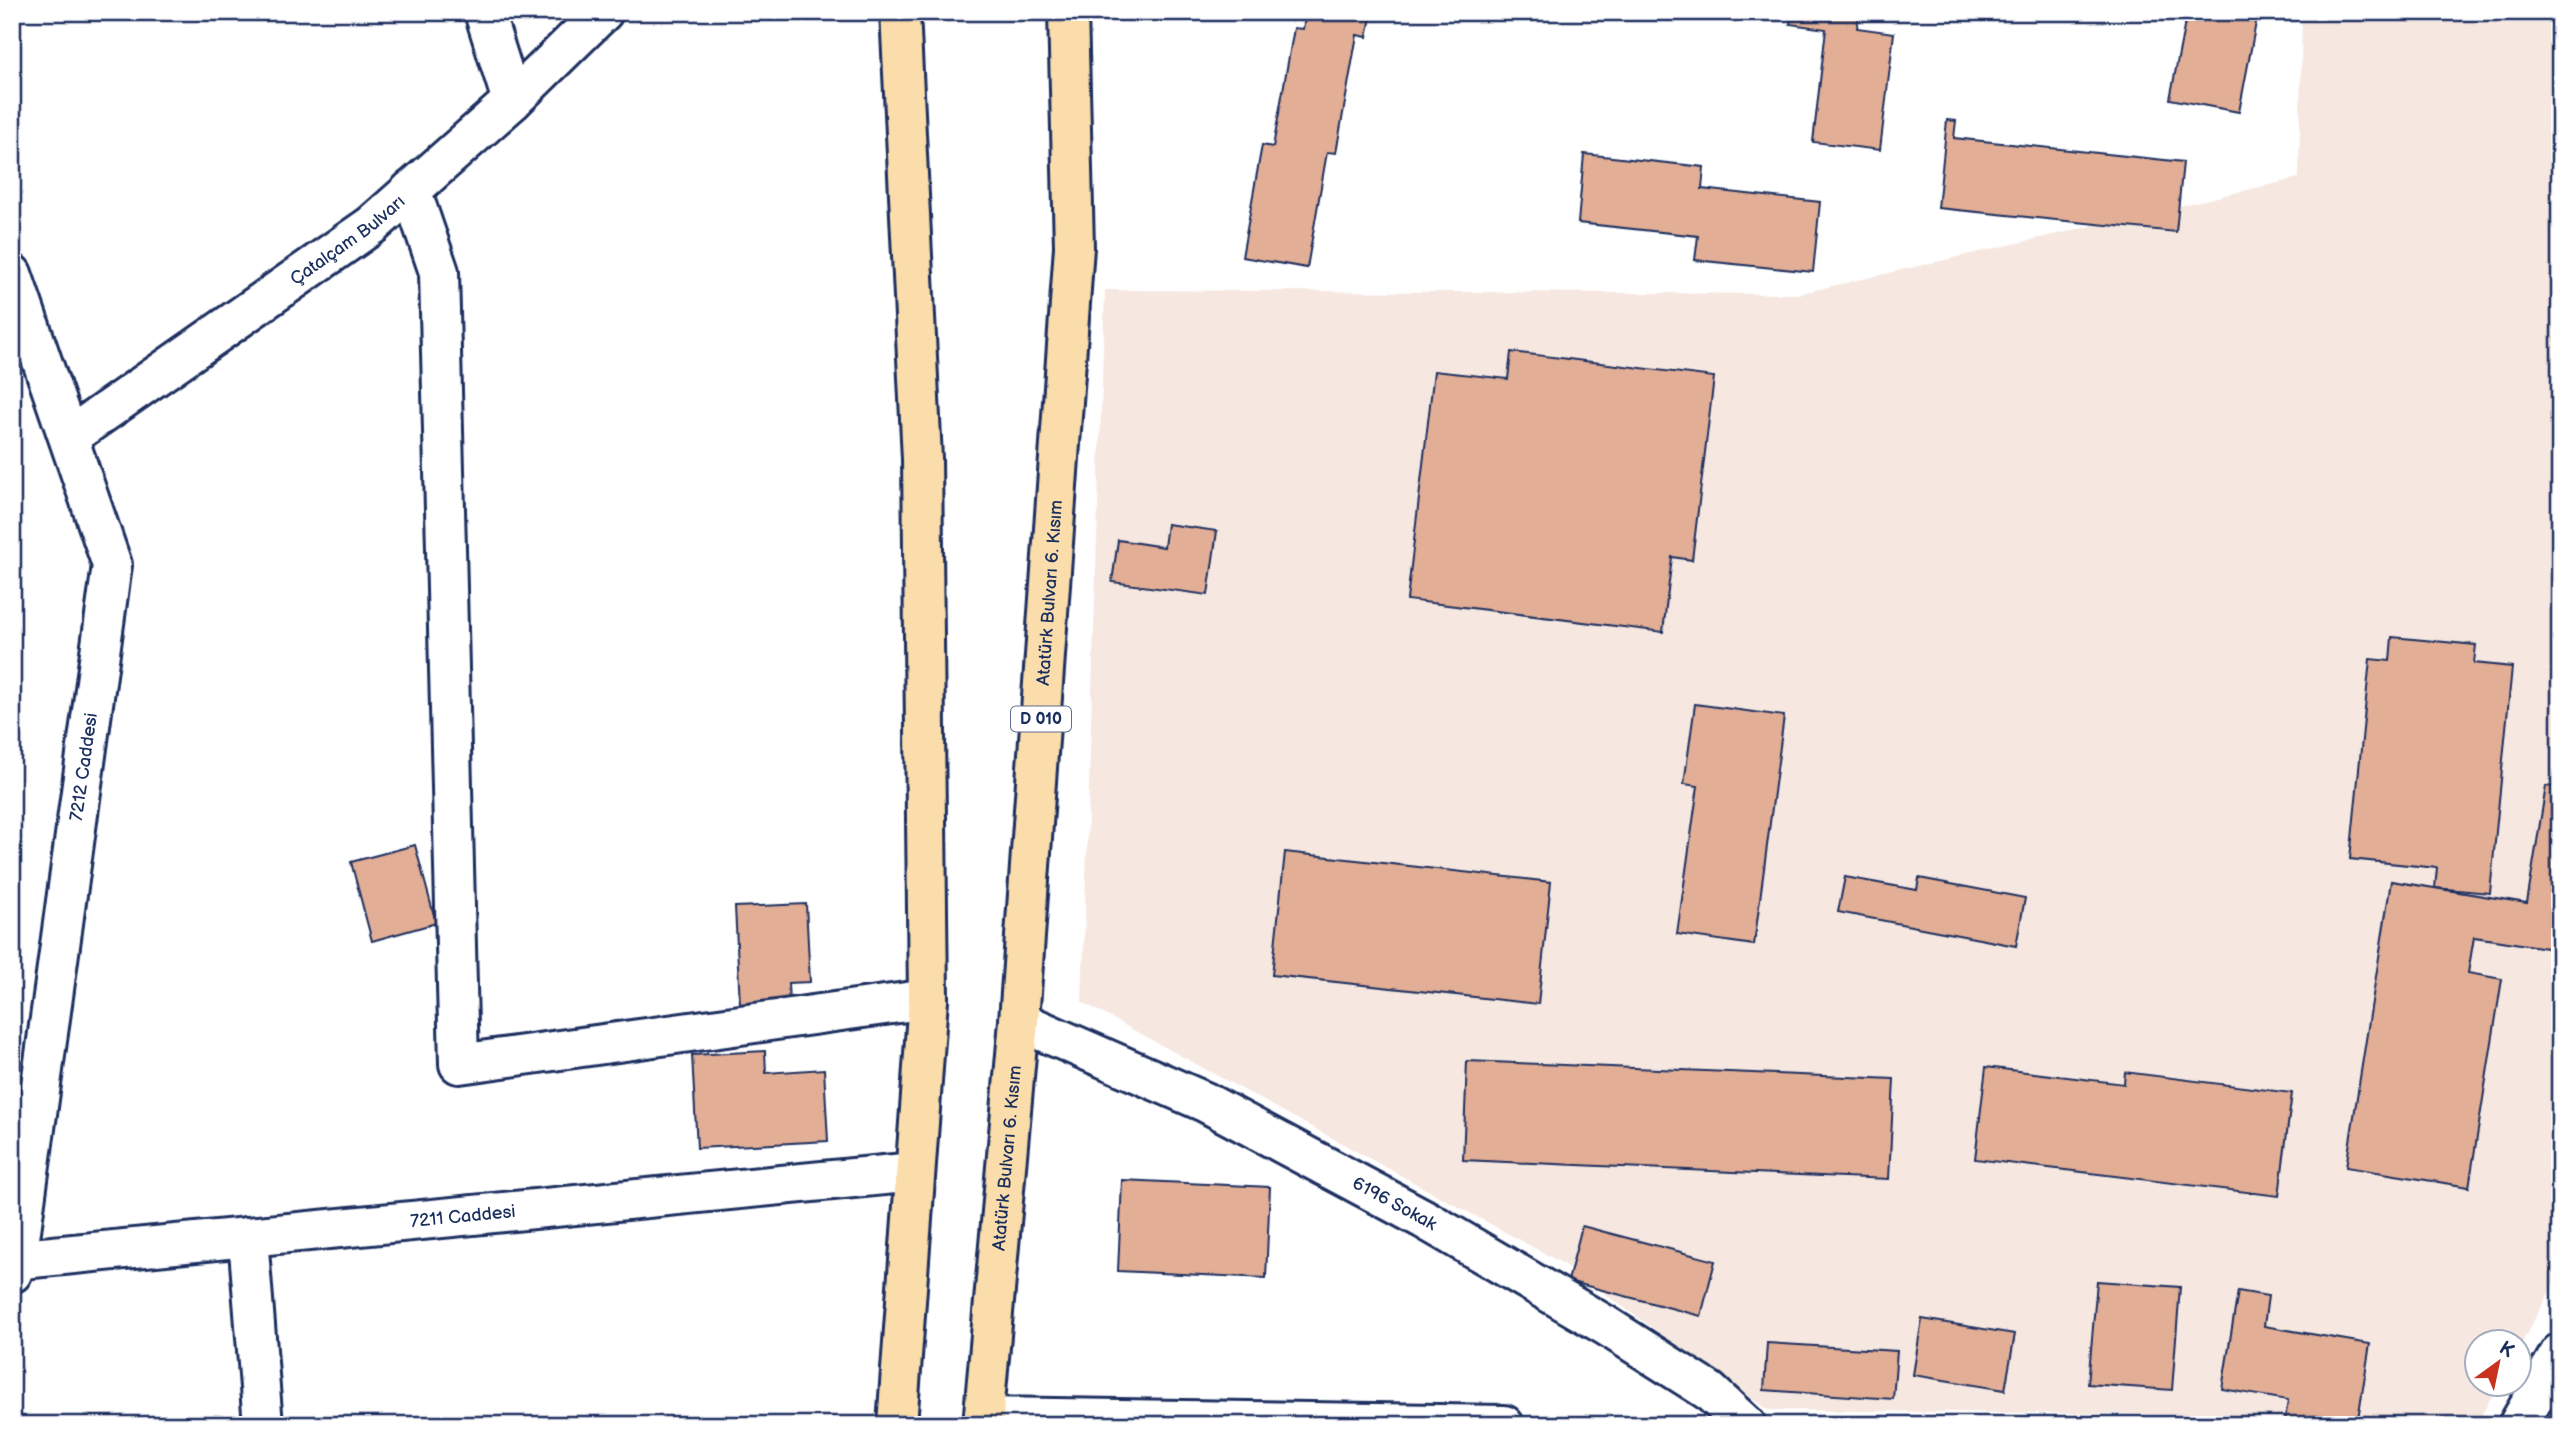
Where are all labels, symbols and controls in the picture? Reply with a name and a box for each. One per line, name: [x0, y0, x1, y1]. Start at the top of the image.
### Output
street label: Çatalçam Bulvarı: [286, 191, 409, 290]
street label: Atatürk Bulvarı 6. Kısım: [1032, 499, 1067, 686]
road number: D 010: [1011, 706, 1071, 732]
street label: 7212 Caddesi: [66, 712, 102, 822]
street label: Atatürk Bulvarı 6. Kısım: [988, 1064, 1026, 1252]
street label: 6196 Sokak: [1349, 1172, 1441, 1235]
street label: 7211 Caddesi: [409, 1200, 516, 1232]
north arrow: [2464, 1328, 2534, 1398]
text: K: [2495, 1337, 2518, 1363]

